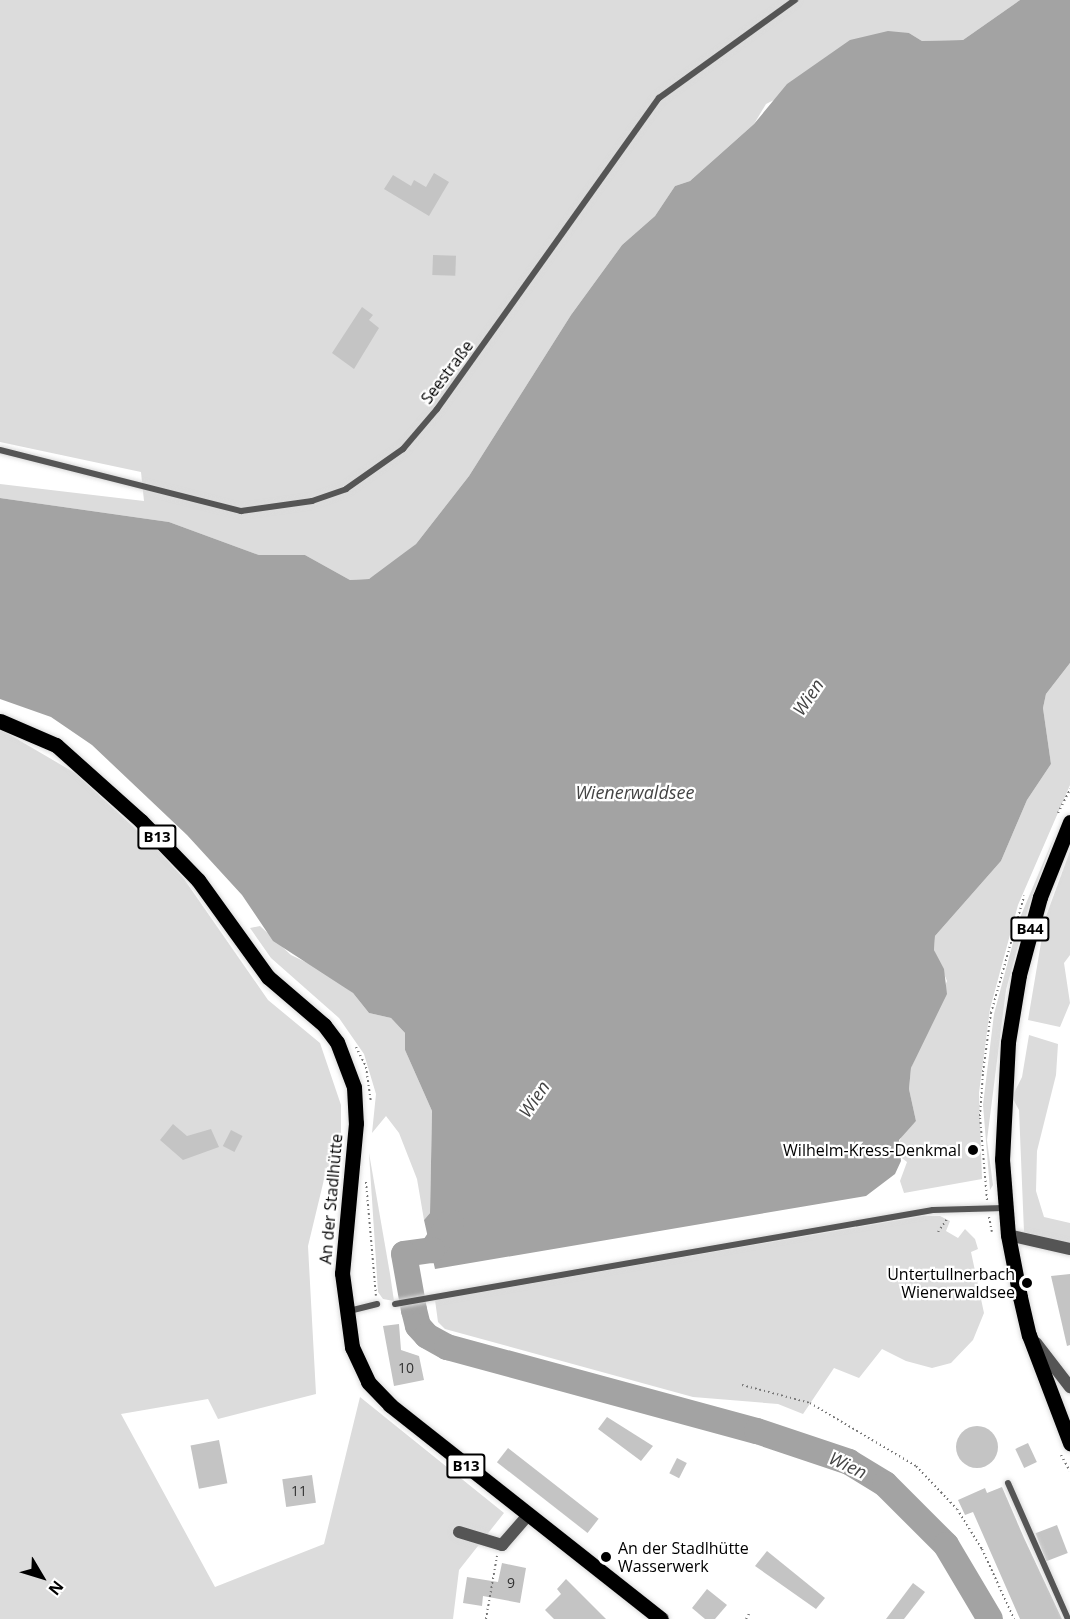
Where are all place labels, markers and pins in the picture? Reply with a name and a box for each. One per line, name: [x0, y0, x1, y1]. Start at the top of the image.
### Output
place label: Wilhelm-Kress-Denkmal: [783, 1140, 961, 1160]
marker: Wilhelm-Kress-Denkmal: [966, 1143, 980, 1157]
place label: Untertullnerbach Wienerwaldsee: [887, 1264, 1015, 1302]
marker: Untertullnerbach Wienerwaldsee: [1020, 1276, 1034, 1290]
place label: An der Stadlhütte Wasserwerk: [618, 1538, 749, 1576]
marker: An der Stadlhütte Wasserwerk: [599, 1550, 613, 1564]

